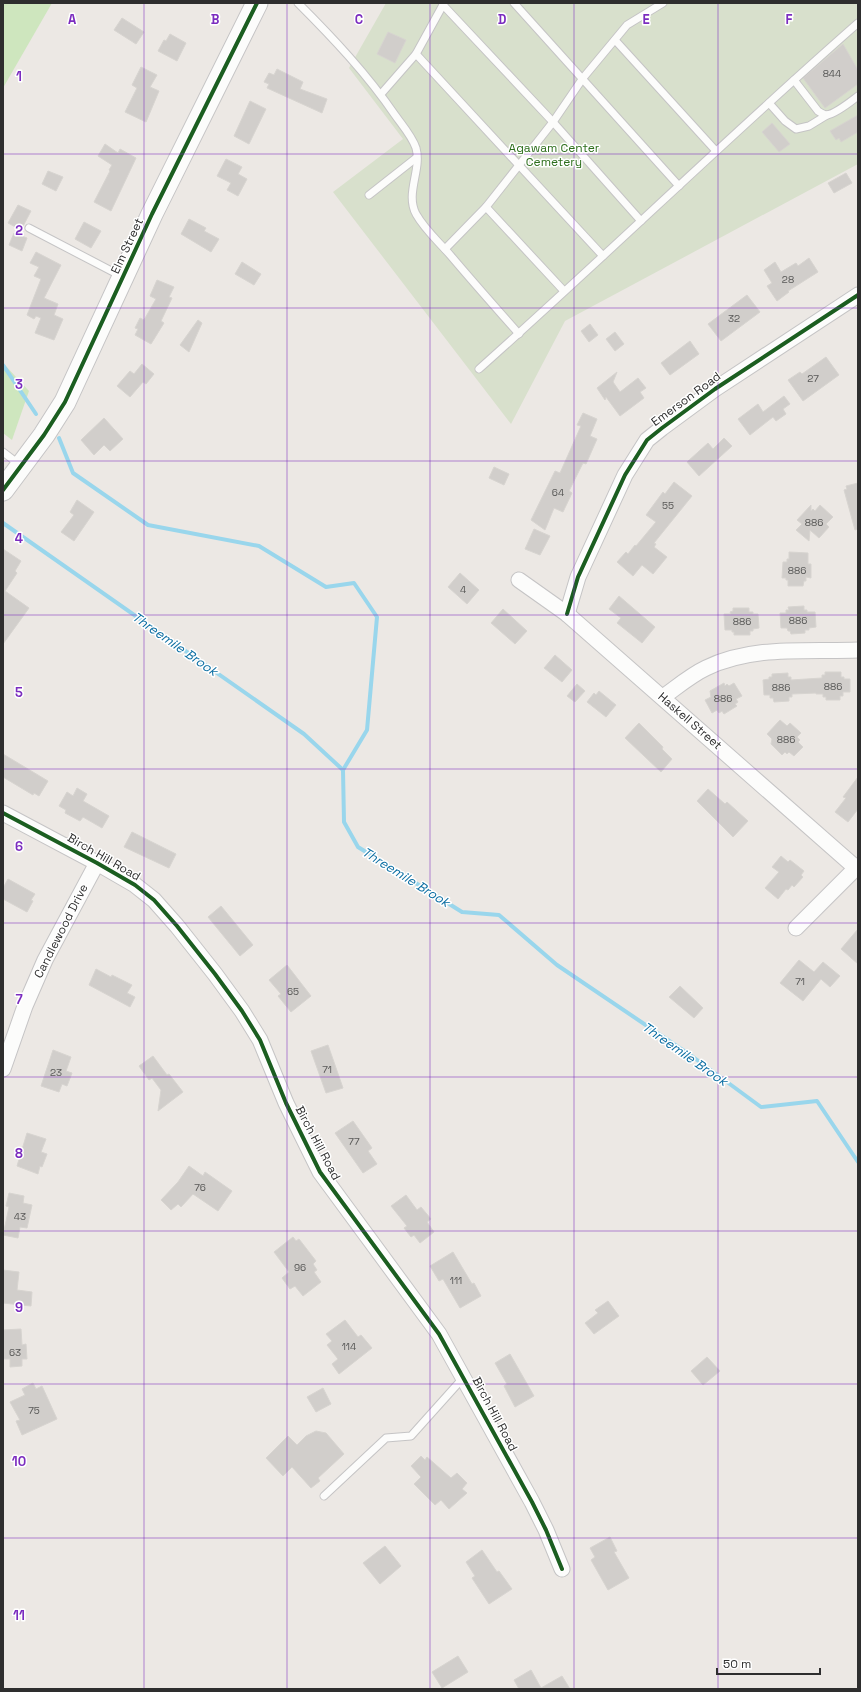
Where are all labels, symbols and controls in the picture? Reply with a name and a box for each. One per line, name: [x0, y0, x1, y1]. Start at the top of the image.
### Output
text: A: [68, 11, 77, 28]
text: B: [211, 11, 220, 28]
text: C: [355, 11, 363, 28]
text: D: [498, 11, 507, 28]
text: E: [642, 11, 650, 28]
text: F: [786, 11, 793, 28]
house number: 844: [823, 67, 841, 80]
text: 1: [16, 68, 22, 85]
park label: Agawam Center Cemetery: [509, 140, 600, 170]
street label: Elm Street: [107, 216, 147, 276]
text: 2: [15, 222, 23, 239]
house number: 28: [782, 273, 794, 286]
house number: 32: [728, 312, 740, 325]
street label: Emerson Road: [648, 368, 724, 430]
house number: 27: [807, 372, 819, 385]
text: 3: [15, 376, 23, 393]
house number: 64: [552, 486, 564, 499]
house number: 55: [662, 499, 674, 512]
house number: 886: [805, 516, 823, 529]
text: 4: [15, 530, 23, 547]
house number: 886: [788, 564, 806, 577]
house number: 4: [460, 583, 466, 596]
water label: Threemile Brook: [129, 608, 223, 681]
house number: 886: [789, 614, 807, 627]
house number: 886: [733, 615, 751, 628]
house number: 886: [824, 680, 842, 693]
house number: 886: [772, 681, 790, 694]
text: 5: [15, 684, 23, 701]
street label: Haskell Street: [655, 689, 725, 753]
house number: 886: [714, 692, 732, 705]
house number: 886: [777, 733, 795, 746]
street label: Birch Hill Road: [64, 830, 144, 884]
text: 6: [15, 838, 23, 855]
water label: Threemile Brook: [359, 843, 455, 912]
street label: Candlewood Drive: [30, 881, 92, 981]
house number: 71: [795, 975, 805, 988]
house number: 65: [287, 985, 299, 998]
text: 7: [15, 991, 23, 1008]
water label: Threemile Brook: [639, 1018, 733, 1091]
house number: 71: [322, 1063, 332, 1076]
house number: 23: [50, 1066, 62, 1079]
street label: Birch Hill Road: [292, 1103, 344, 1183]
house number: 77: [348, 1135, 360, 1148]
text: 8: [15, 1145, 23, 1162]
house number: 76: [194, 1181, 206, 1194]
house number: 43: [14, 1210, 26, 1223]
house number: 96: [294, 1261, 306, 1274]
house number: 111: [450, 1274, 462, 1287]
text: 9: [15, 1299, 23, 1316]
house number: 114: [342, 1340, 356, 1353]
house number: 63: [9, 1346, 21, 1359]
street label: Birch Hill Road: [469, 1374, 521, 1454]
house number: 75: [28, 1404, 40, 1417]
text: 10: [12, 1453, 26, 1470]
text: 11: [13, 1607, 25, 1624]
scale bar: [717, 1650, 820, 1676]
text: 50 m: [723, 1656, 751, 1672]

